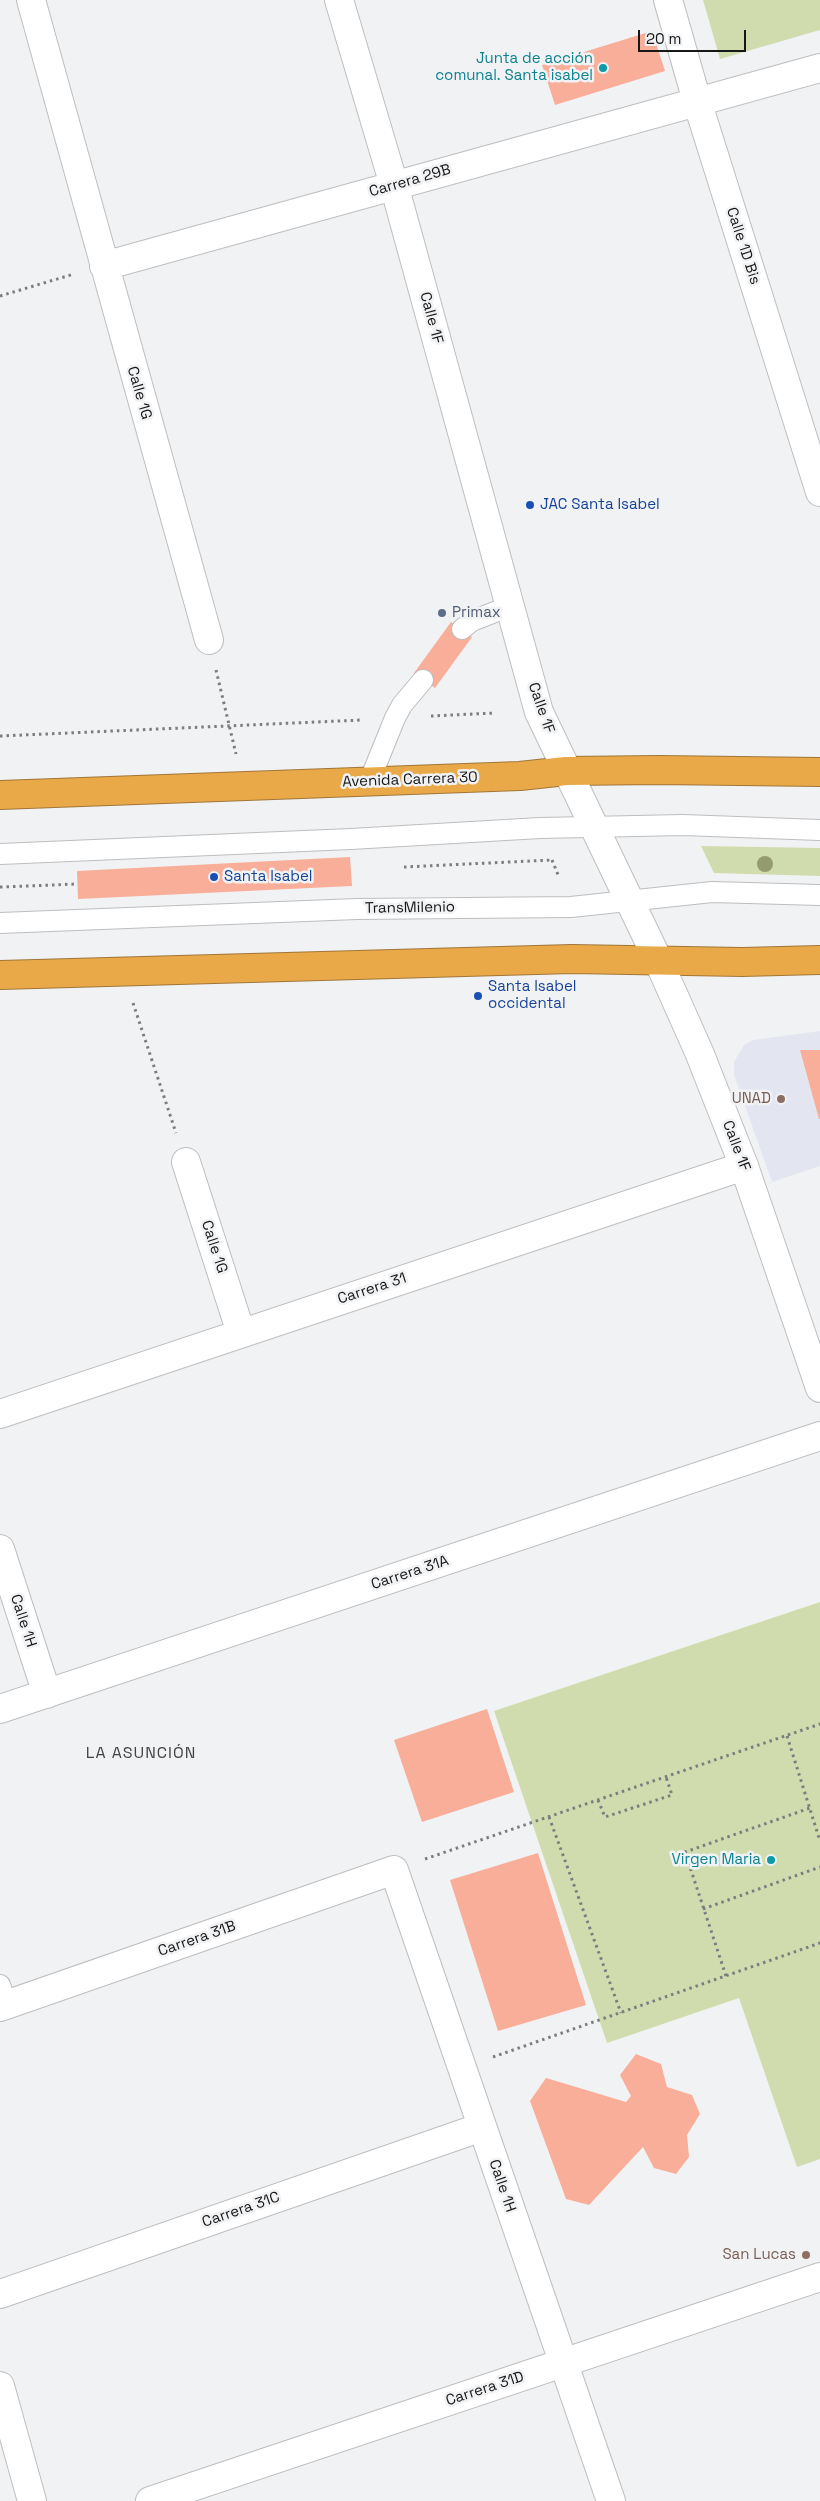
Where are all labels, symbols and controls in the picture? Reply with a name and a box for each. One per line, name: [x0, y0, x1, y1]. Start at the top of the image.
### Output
scale bar: [640, 20, 748, 52]
text: 20 m: [646, 29, 681, 48]
place label: Junta de acción comunal. Santa isabel: [435, 50, 593, 85]
marker: Junta de acción comunal. Santa isabel: [597, 62, 609, 74]
street label: Carrera 29B: [367, 161, 453, 201]
street label: Calle 1D Bis: [722, 205, 764, 287]
street label: Calle 1F: [415, 290, 447, 346]
street label: Calle 1G: [123, 364, 155, 422]
place label: JAC Santa Isabel: [540, 496, 660, 514]
marker: JAC Santa Isabel: [524, 499, 536, 511]
place label: Primax: [452, 604, 501, 622]
marker: Primax: [436, 607, 448, 619]
street label: Calle 1F: [524, 680, 558, 736]
street label: Avenida Carrera 30: [342, 769, 478, 791]
place label: Santa Isabel: [224, 868, 312, 886]
marker: Santa Isabel: [208, 871, 220, 883]
street label: TransMilenio: [365, 898, 455, 918]
place label: Santa Isabel occidental: [488, 978, 576, 1013]
marker: Santa Isabel occidental: [472, 990, 484, 1002]
place label: UNAD: [732, 1090, 771, 1108]
marker: UNAD: [775, 1093, 787, 1105]
street label: Calle 1F: [718, 1118, 754, 1174]
street label: Calle 1G: [197, 1218, 231, 1276]
street label: Carrera 31: [335, 1269, 409, 1309]
street label: Carrera 31A: [369, 1552, 451, 1594]
street label: Calle 1H: [6, 1592, 40, 1650]
district label: LA ASUNCIÓN: [84, 1744, 198, 1764]
place label: Virgen Maria: [672, 1851, 761, 1869]
marker: Virgen Maria: [765, 1854, 777, 1866]
street label: Carrera 31B: [156, 1917, 238, 1961]
street label: Calle 1H: [485, 2157, 519, 2215]
street label: Carrera 31C: [200, 2188, 282, 2232]
place label: San Lucas: [722, 2246, 796, 2264]
marker: San Lucas: [800, 2249, 812, 2261]
street label: Carrera 31D: [444, 2368, 526, 2410]

